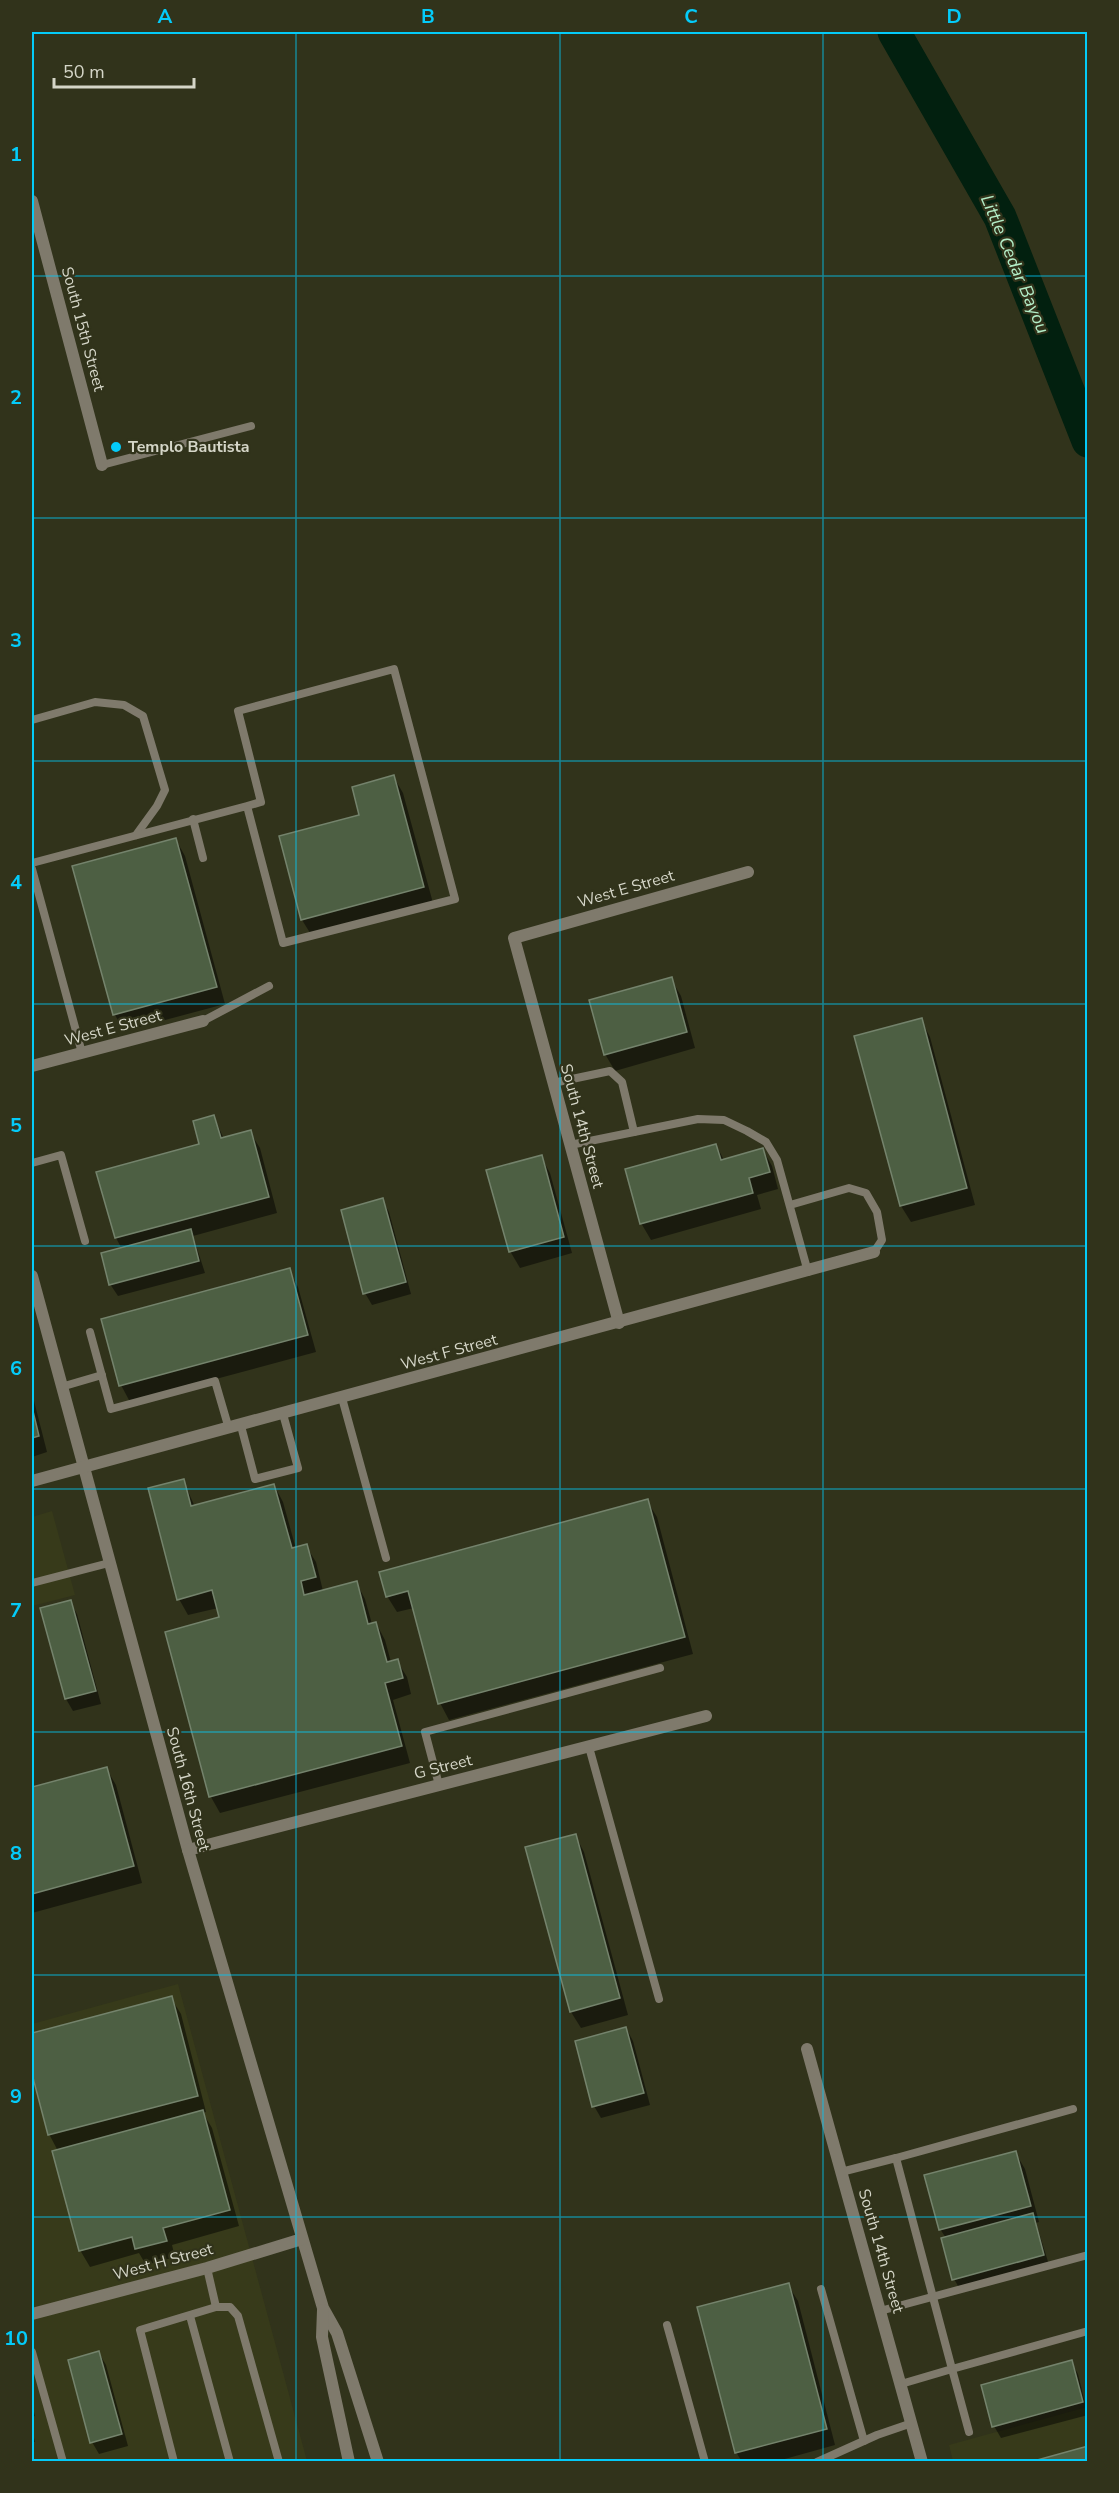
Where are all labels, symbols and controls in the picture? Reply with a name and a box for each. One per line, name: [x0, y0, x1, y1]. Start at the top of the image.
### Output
text: A: [158, 3, 173, 30]
text: B: [421, 3, 435, 30]
text: C: [684, 3, 698, 30]
text: D: [946, 3, 962, 30]
scale bar: [54, 51, 194, 89]
text: 50 m: [63, 60, 105, 84]
text: 1: [10, 141, 22, 168]
water label: Little Cedar Bayou: [975, 191, 1055, 337]
street label: South 15th Street: [56, 264, 110, 394]
text: 2: [10, 384, 22, 411]
place label: Templo Bautista: [128, 436, 249, 458]
marker: Templo Bautista: [109, 440, 123, 454]
text: 3: [10, 627, 22, 654]
street label: West E Street: [575, 865, 677, 913]
text: 4: [10, 869, 22, 896]
street label: West E Street: [62, 1004, 164, 1052]
street label: South 14th Street: [555, 1061, 609, 1191]
text: 5: [10, 1112, 22, 1139]
street label: West F Street: [398, 1328, 500, 1375]
text: 6: [10, 1355, 22, 1382]
text: 7: [10, 1597, 22, 1624]
street label: South 16th Street: [161, 1724, 215, 1854]
street label: G Street: [412, 1749, 475, 1785]
text: 8: [10, 1840, 22, 1867]
text: 9: [10, 2083, 22, 2110]
street label: South 14th Street: [853, 2186, 909, 2316]
street label: West H Street: [111, 2238, 216, 2286]
text: 10: [4, 2325, 28, 2352]

